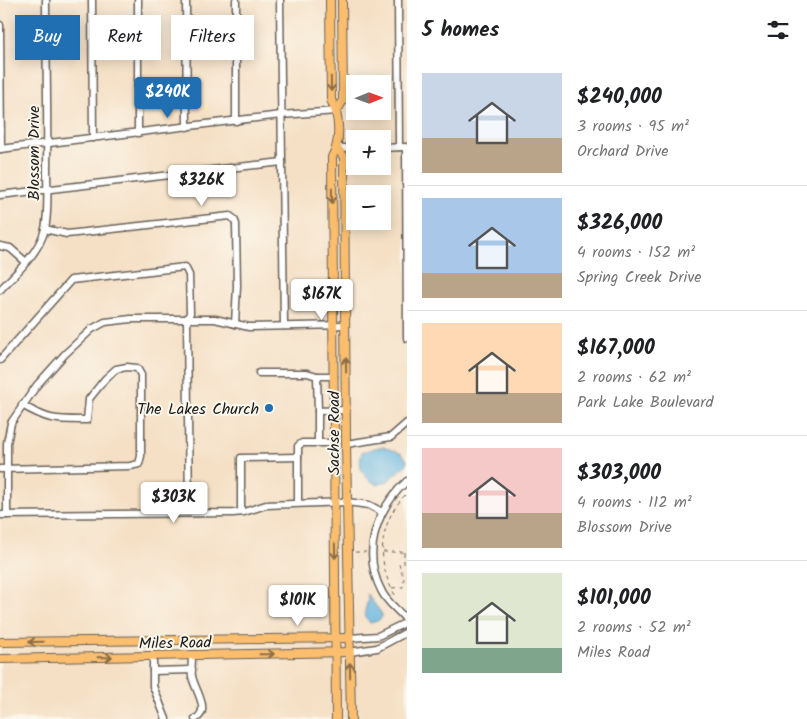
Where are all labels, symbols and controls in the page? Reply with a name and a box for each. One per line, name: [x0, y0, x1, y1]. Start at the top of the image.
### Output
text: 5 homes: [422, 14, 499, 47]
chip: Buy: [15, 15, 80, 60]
chip: Rent: [90, 15, 161, 60]
chip: Filters: [171, 15, 254, 60]
icon: filters: [764, 16, 792, 44]
one-way arrow: [326, 75, 336, 91]
north arrow: [346, 75, 391, 120]
map controls: [346, 75, 391, 230]
pin: $240K: [133, 76, 203, 119]
text: $240K: [145, 80, 191, 105]
text: $240,000: [577, 81, 662, 114]
icon: home: [462, 93, 522, 153]
street label: Blossom Drive: [22, 106, 47, 200]
text: 3 rooms · 95 m²: [577, 114, 689, 139]
button: +: [346, 130, 391, 175]
text: Orchard Drive: [577, 139, 668, 164]
pin: $326K: [167, 164, 237, 207]
text: $326K: [179, 168, 225, 193]
button: −: [346, 185, 391, 230]
one-way arrow: [327, 187, 337, 203]
text: $326,000: [577, 207, 662, 240]
icon: home: [462, 218, 522, 278]
text: 4 rooms · 152 m²: [577, 240, 695, 265]
text: Spring Creek Drive: [577, 265, 701, 290]
pin: $167K: [287, 278, 357, 321]
text: $167K: [302, 282, 342, 307]
text: $167,000: [577, 332, 655, 365]
icon: home: [462, 343, 522, 403]
one-way arrow: [341, 358, 351, 374]
text: 2 rooms · 62 m²: [577, 365, 691, 390]
street label: Sachse Road: [322, 390, 347, 475]
text: Park Lake Boulevard: [577, 390, 714, 415]
place label: The Lakes Church: [137, 397, 259, 422]
marker: The Lakes Church: [263, 402, 275, 414]
text: $303,000: [577, 457, 661, 490]
icon: home: [462, 468, 522, 528]
pin: $303K: [139, 482, 209, 524]
text: $303K: [152, 485, 196, 510]
text: 4 rooms · 112 m²: [577, 490, 692, 515]
text: Blossom Drive: [577, 515, 672, 540]
one-way arrow: [330, 542, 340, 559]
text: $101,000: [577, 582, 651, 615]
pin: $101K: [263, 584, 333, 627]
text: $101K: [280, 588, 316, 613]
icon: home: [462, 593, 522, 653]
text: 2 rooms · 52 m²: [577, 615, 691, 640]
street label: Miles Road: [138, 630, 213, 657]
one-way arrow: [28, 637, 44, 646]
text: Miles Road: [577, 640, 650, 665]
one-way arrow: [258, 649, 275, 659]
one-way arrow: [96, 652, 112, 662]
one-way arrow: [345, 663, 355, 679]

